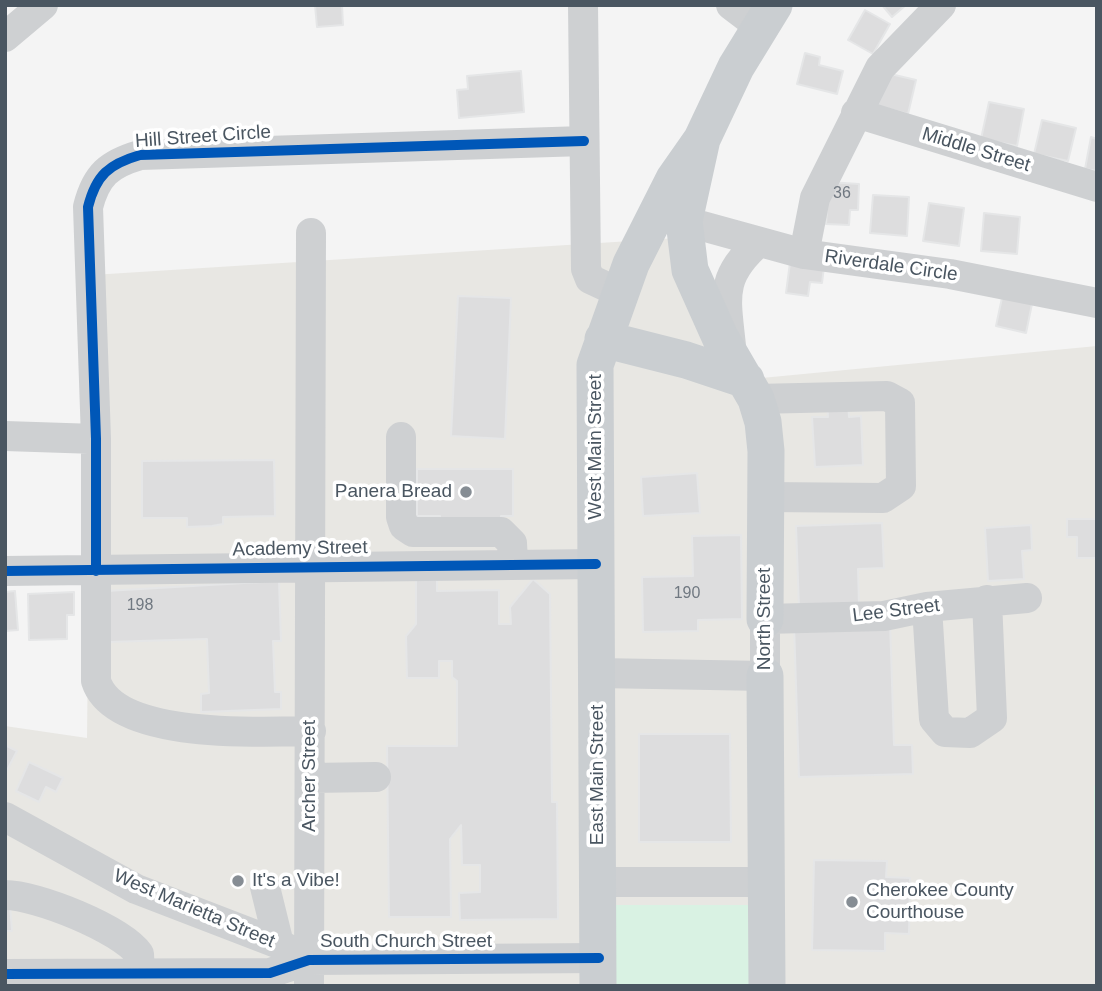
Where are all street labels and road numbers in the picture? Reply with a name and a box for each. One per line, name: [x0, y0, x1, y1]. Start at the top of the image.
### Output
street label: Hill Street Circle: [134, 121, 272, 153]
street label: Middle Street: [919, 123, 1033, 177]
street label: Riverdale Circle: [823, 245, 959, 287]
street label: West Main Street: [585, 374, 607, 520]
street label: Academy Street: [232, 536, 368, 562]
street label: North Street: [754, 568, 776, 670]
street label: Lee Street: [851, 594, 941, 628]
street label: East Main Street: [587, 705, 609, 845]
street label: Archer Street: [299, 720, 321, 832]
street label: West Marietta Street: [110, 865, 278, 953]
street label: South Church Street: [320, 931, 492, 953]

